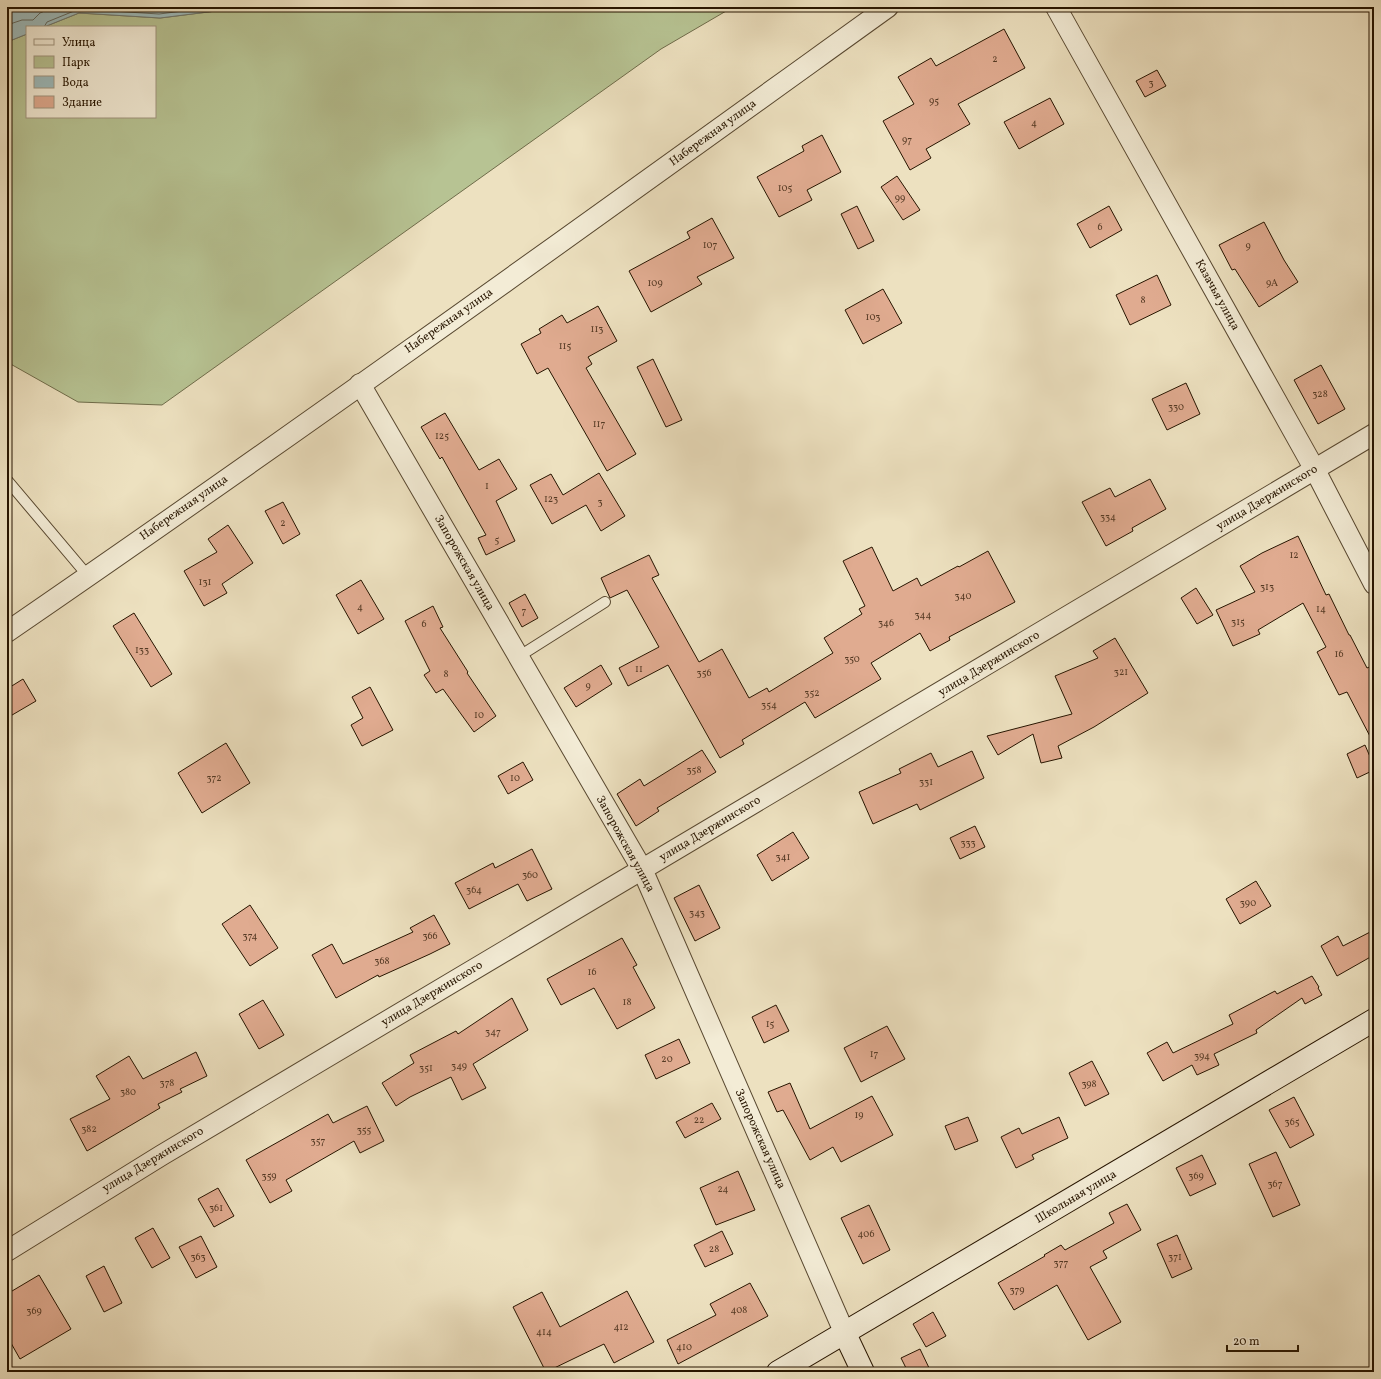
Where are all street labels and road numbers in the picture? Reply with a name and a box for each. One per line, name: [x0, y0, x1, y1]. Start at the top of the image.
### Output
street label: Набережная улица: [666, 96, 760, 170]
street label: Казачья улица: [1191, 257, 1243, 333]
street label: Набережная улица: [402, 285, 496, 357]
street label: улица Дзержинского: [1213, 461, 1321, 535]
street label: Набережная улица: [137, 472, 231, 544]
street label: Запорожская улица: [430, 512, 498, 614]
street label: улица Дзержинского: [935, 627, 1043, 701]
street label: улица Дзержинского: [656, 792, 764, 866]
street label: Запорожская улица: [592, 793, 658, 895]
street label: улица Дзержинского: [378, 957, 486, 1031]
street label: Запорожская улица: [731, 1086, 789, 1192]
street label: улица Дзержинского: [99, 1123, 207, 1197]
street label: Школьная улица: [1032, 1166, 1120, 1228]

